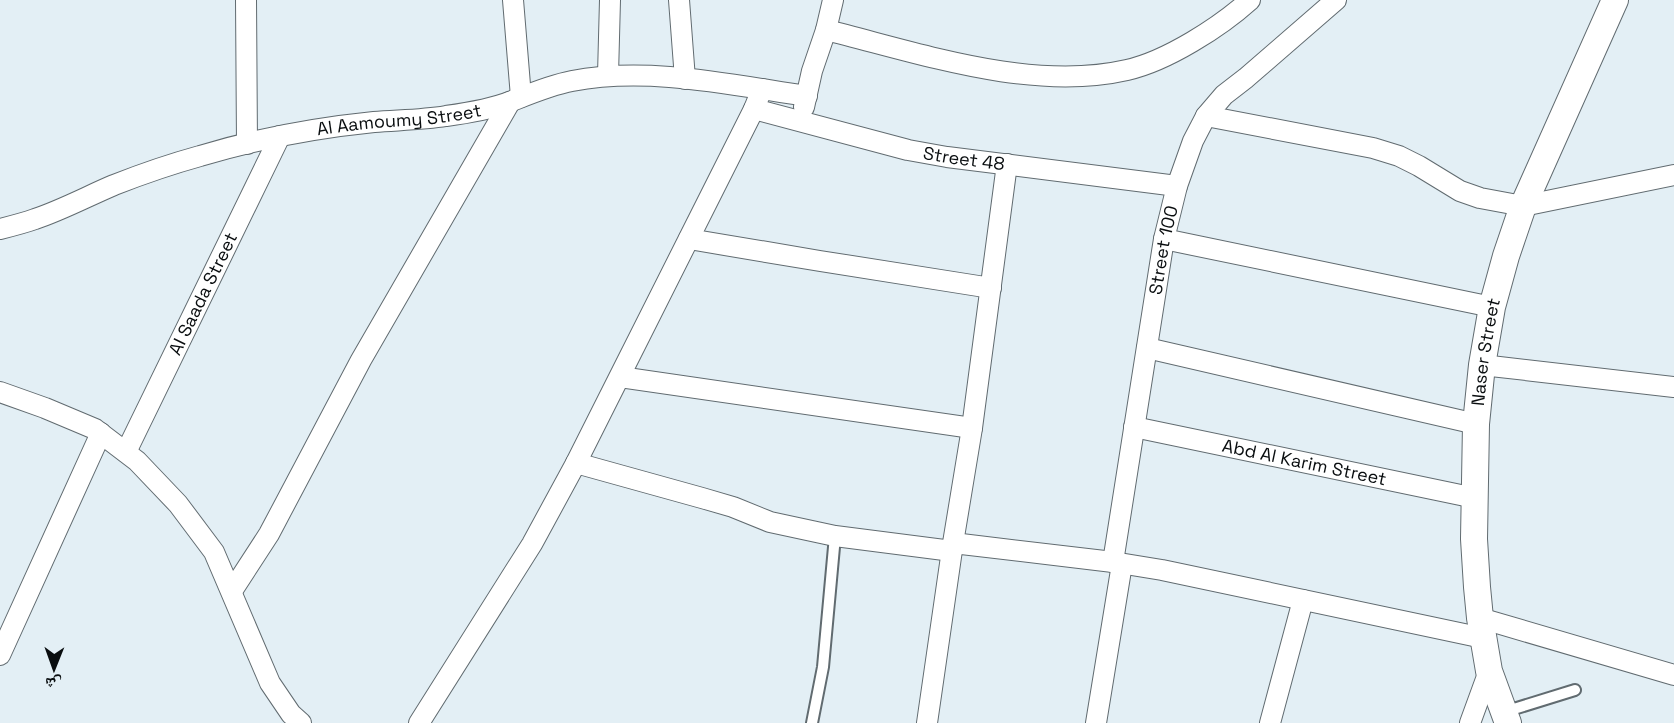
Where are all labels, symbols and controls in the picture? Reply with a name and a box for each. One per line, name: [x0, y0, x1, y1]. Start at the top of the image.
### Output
street label: Al Aamoumy Street: [315, 98, 483, 140]
street label: Street 48: [921, 141, 1006, 175]
street label: Street 100: [1143, 203, 1183, 296]
street label: Al Saada Street: [163, 229, 242, 359]
street label: Naser Street: [1466, 295, 1505, 407]
street label: Abd Al Karim Street: [1220, 434, 1389, 490]
north arrow: [24, 639, 84, 699]
text: ش: [45, 673, 62, 694]

